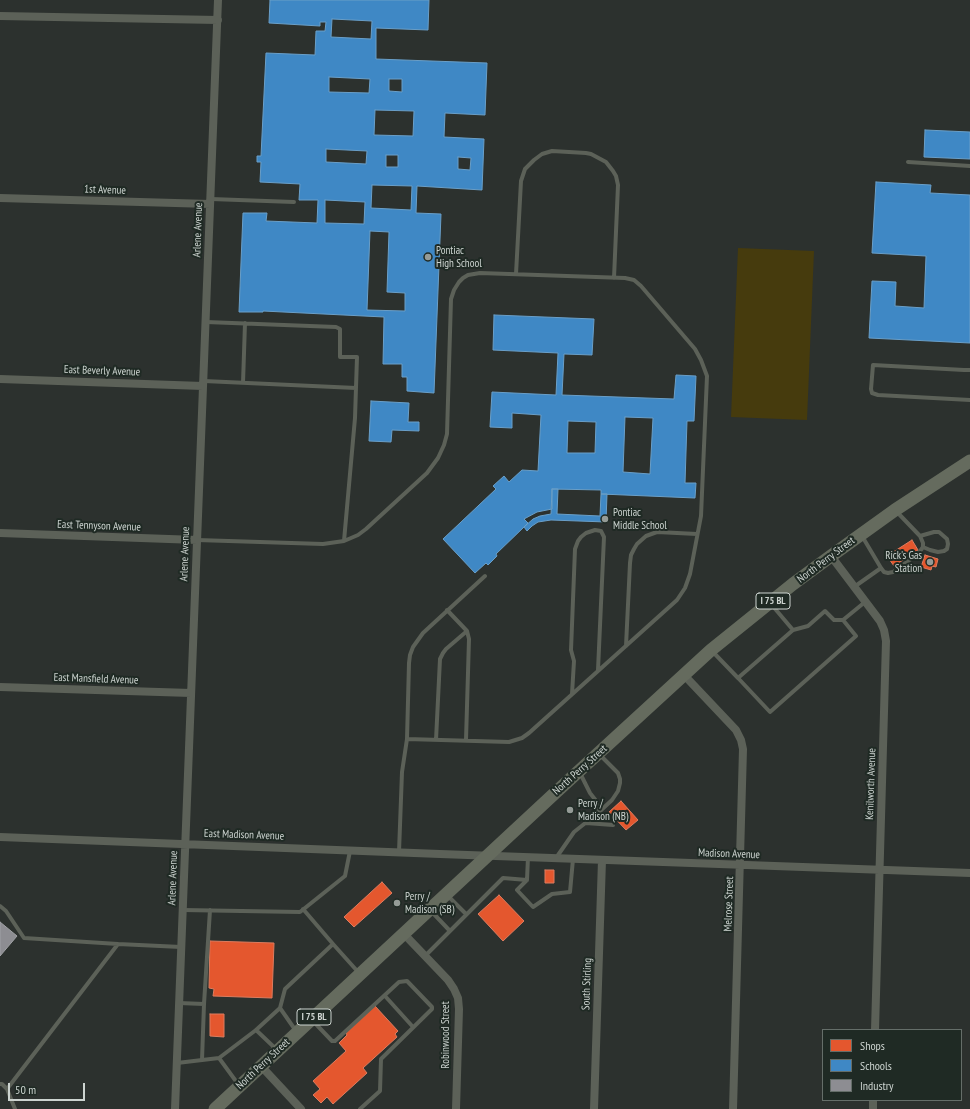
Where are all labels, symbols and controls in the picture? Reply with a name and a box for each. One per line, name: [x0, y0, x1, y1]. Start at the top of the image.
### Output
street label: 1st Avenue: [84, 183, 126, 197]
street label: Arlene Avenue: [190, 202, 206, 258]
place label: Pontiac High School: [436, 244, 482, 270]
marker: Pontiac High School: [423, 252, 433, 262]
street label: East Beverly Avenue: [64, 363, 140, 379]
place label: Pontiac Middle School: [613, 506, 667, 532]
marker: Pontiac Middle School: [600, 514, 610, 524]
street label: East Tennyson Avenue: [57, 518, 141, 534]
street label: Arlene Avenue: [177, 526, 193, 582]
street label: North Perry Street: [795, 534, 857, 586]
place label: Rick's Gas Station: [885, 549, 922, 575]
marker: Rick's Gas Station: [925, 557, 935, 567]
road number: I 75 BL: [756, 593, 790, 609]
street label: East Mansfield Avenue: [53, 671, 139, 687]
street label: North Perry Street: [550, 742, 610, 798]
street label: Kenilworth Avenue: [863, 748, 879, 820]
place label: Perry / Madison (NB): [578, 797, 628, 823]
marker: Perry / Madison (NB): [565, 805, 575, 815]
street label: East Madison Avenue: [204, 827, 284, 843]
street label: Madison Avenue: [698, 846, 760, 862]
street label: Arlene Avenue: [165, 850, 181, 906]
street label: Melrose Street: [721, 876, 737, 932]
place label: Perry / Madison (SB): [405, 890, 454, 916]
marker: Perry / Madison (SB): [392, 898, 402, 908]
street label: South Stirling: [579, 958, 595, 1010]
street label: Robinwood Street: [439, 1001, 453, 1069]
road number: I 75 BL: [297, 1009, 331, 1025]
legend: [822, 1029, 962, 1101]
street label: North Perry Street: [233, 1036, 293, 1092]
text: Shops: [860, 1038, 885, 1053]
text: Schools: [860, 1058, 892, 1073]
scale bar: [10, 1075, 87, 1101]
text: Industry: [860, 1078, 894, 1093]
text: 50 m: [15, 1082, 36, 1097]

